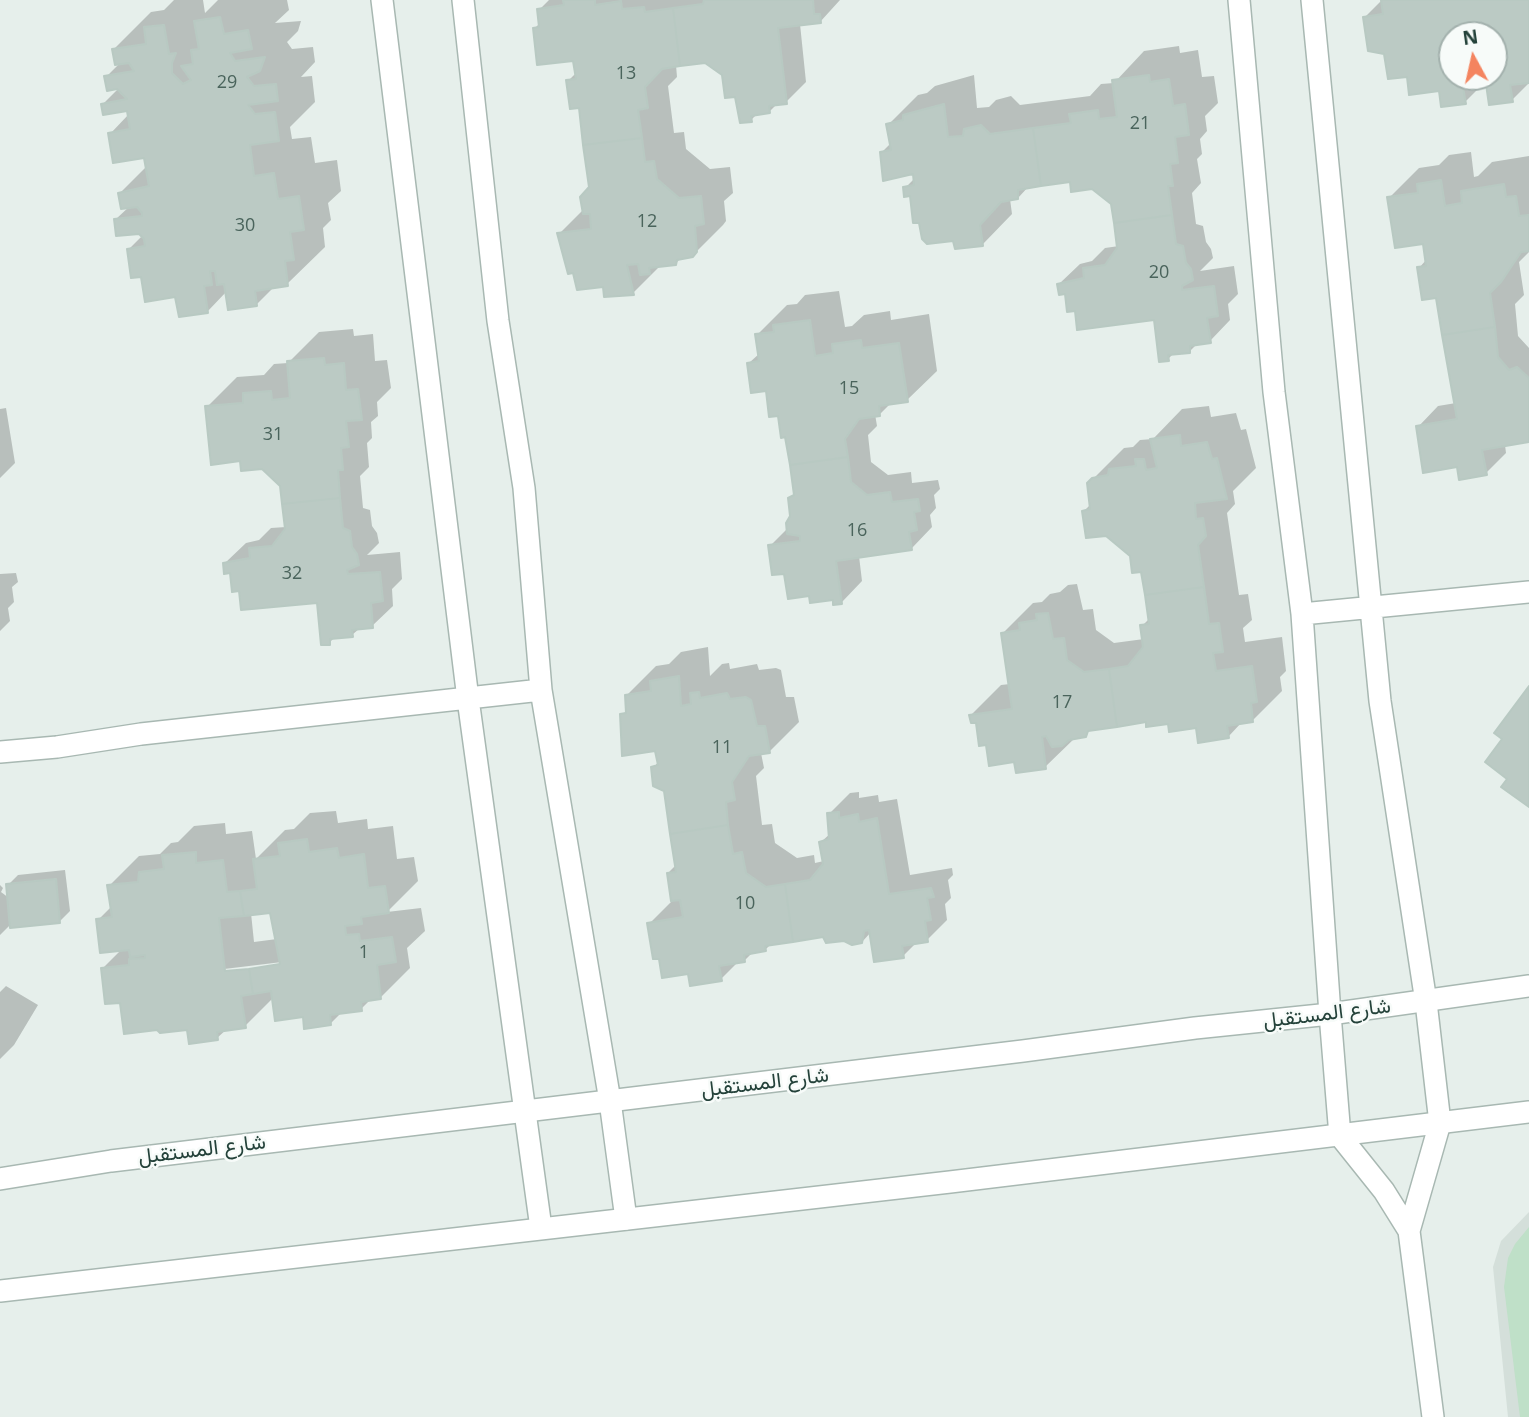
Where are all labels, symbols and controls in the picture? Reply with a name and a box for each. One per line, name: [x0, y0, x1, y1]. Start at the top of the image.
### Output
north arrow: [1438, 21, 1508, 91]
text: N: [1461, 23, 1480, 51]
house number: 13: [616, 63, 636, 85]
house number: 29: [217, 72, 237, 94]
house number: 21: [1130, 113, 1150, 135]
house number: 12: [637, 211, 657, 233]
house number: 30: [235, 215, 255, 237]
house number: 20: [1149, 262, 1169, 284]
house number: 15: [839, 378, 859, 400]
house number: 31: [263, 424, 283, 446]
house number: 16: [847, 520, 867, 542]
house number: 32: [282, 563, 302, 585]
house number: 17: [1052, 692, 1072, 714]
house number: 11: [712, 737, 732, 759]
house number: 10: [735, 893, 755, 915]
house number: 1: [359, 942, 369, 964]
street label: شارع المستقبل: [1262, 994, 1392, 1034]
street label: شارع المستقبل: [700, 1063, 830, 1103]
street label: شارع المستقبل: [137, 1130, 267, 1170]

